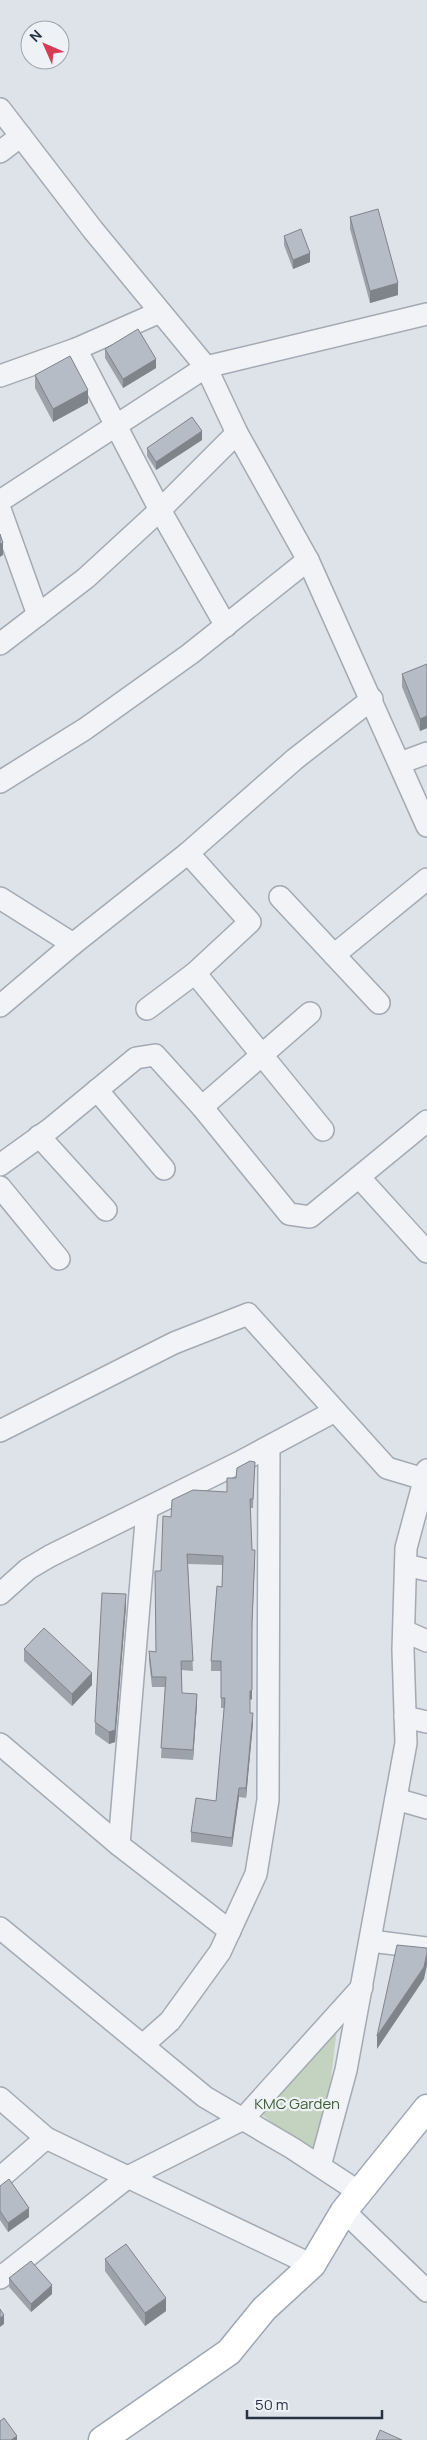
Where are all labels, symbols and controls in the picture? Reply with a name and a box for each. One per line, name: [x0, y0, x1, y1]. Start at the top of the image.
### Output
north arrow: [20, 20, 70, 70]
text: N: [25, 25, 46, 46]
park label: KMC Garden: [254, 2093, 340, 2114]
scale bar: [247, 2388, 382, 2420]
text: 50 m: [255, 2394, 289, 2415]

